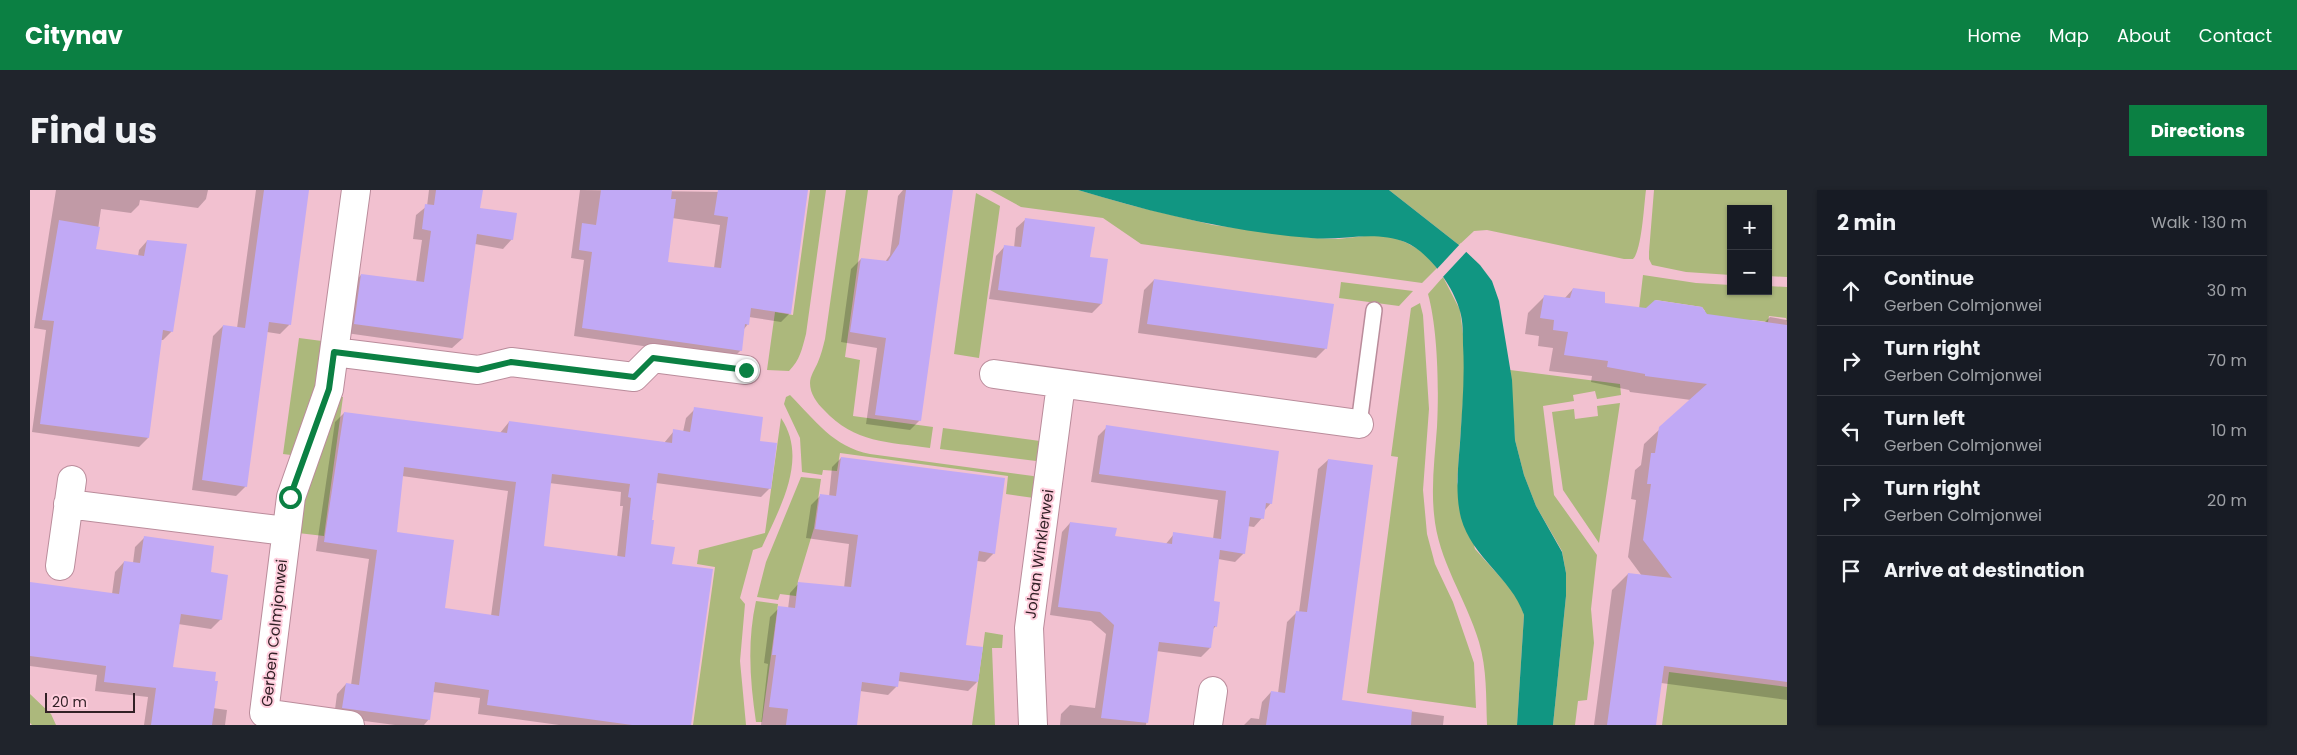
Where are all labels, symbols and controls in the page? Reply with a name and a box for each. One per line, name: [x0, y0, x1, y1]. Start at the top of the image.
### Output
text: Citynav: [25, 19, 123, 52]
text: Home: [1967, 23, 2021, 48]
text: Map: [2049, 23, 2089, 48]
text: About: [2117, 23, 2171, 48]
text: Contact: [2199, 23, 2272, 48]
button: Directions: [2129, 105, 2267, 156]
text: Find us: [30, 106, 157, 155]
map controls: [1727, 205, 1772, 295]
button: +: [1727, 205, 1772, 250]
text: 2 min: [1837, 208, 1896, 237]
text: Walk · 130 m: [2151, 211, 2247, 234]
button: −: [1727, 250, 1772, 295]
text: Continue: [1884, 265, 1974, 292]
icon: ahead: [1837, 277, 1865, 305]
text: 30 m: [2207, 279, 2247, 302]
text: Gerben Colmjonwei: [1884, 294, 2042, 317]
text: Turn right: [1884, 335, 1980, 362]
icon: right: [1837, 347, 1865, 375]
text: 70 m: [2207, 349, 2247, 372]
route end: [735, 359, 758, 382]
text: Gerben Colmjonwei: [1884, 364, 2042, 387]
text: Turn left: [1884, 405, 1965, 432]
icon: left: [1837, 417, 1865, 445]
text: 10 m: [2211, 419, 2247, 442]
text: Gerben Colmjonwei: [1884, 434, 2042, 457]
text: Turn right: [1884, 475, 1980, 502]
route start: [279, 486, 302, 509]
icon: right: [1837, 487, 1865, 515]
street label: Johan Winklerwei: [1020, 488, 1058, 620]
text: 20 m: [2207, 489, 2247, 512]
text: Gerben Colmjonwei: [1884, 504, 2042, 527]
icon: arrive: [1837, 557, 1865, 585]
text: Arrive at destination: [1884, 557, 2085, 584]
street label: Gerben Colmjonwei: [256, 558, 292, 708]
scale bar: [45, 690, 135, 713]
text: 20 m: [52, 692, 87, 712]

